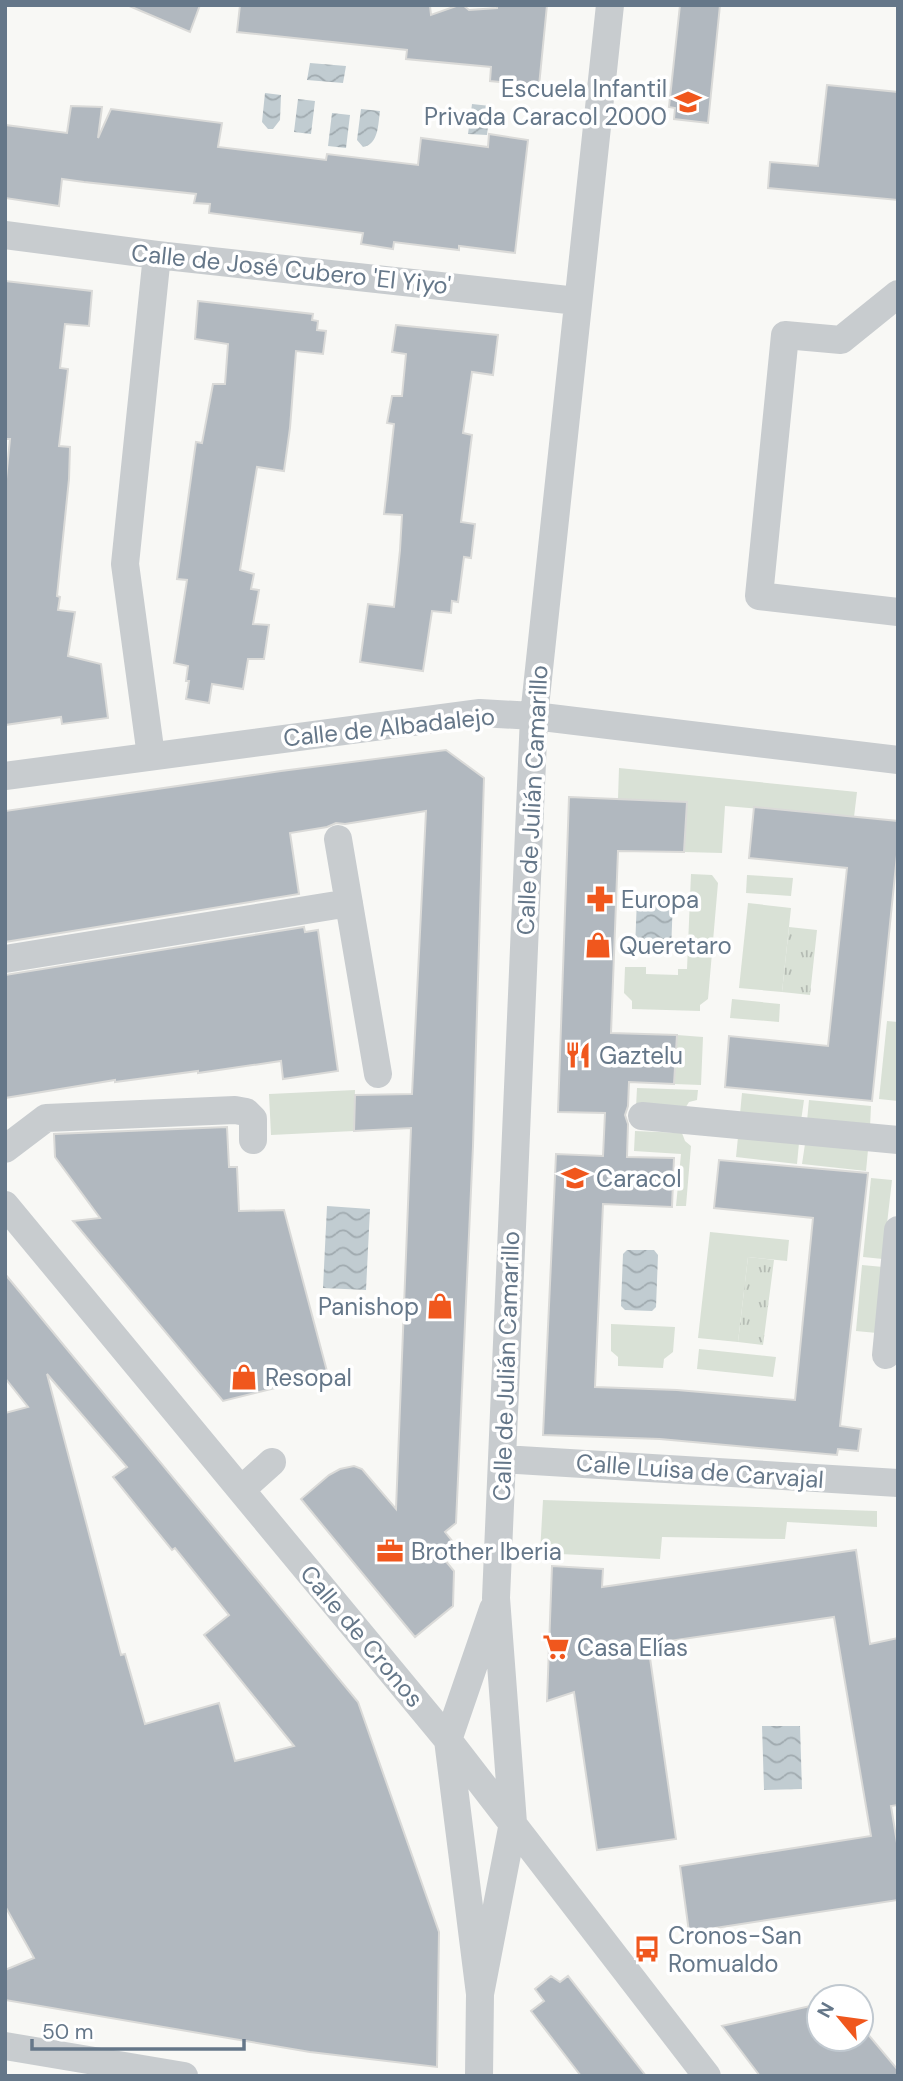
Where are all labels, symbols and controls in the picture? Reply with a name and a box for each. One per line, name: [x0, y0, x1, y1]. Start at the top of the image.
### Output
place label: Escuela Infantil Privada Caracol 2000: [424, 73, 667, 132]
school or university icon: Escuela Infantil Privada Caracol 2000: [673, 87, 703, 117]
street label: Calle de José Cubero 'El Yiyo': [130, 237, 452, 301]
street label: Calle de Julián Camarillo: [509, 664, 555, 936]
street label: Calle de Albadalejo: [282, 700, 496, 754]
pharmacy icon: Europa: [585, 884, 615, 914]
place label: Europa: [621, 884, 699, 915]
shop icon: Queretaro: [583, 930, 613, 960]
place label: Queretaro: [619, 930, 732, 961]
restaurant icon: Gaztelu: [563, 1040, 593, 1070]
place label: Gaztelu: [599, 1040, 683, 1071]
school or university icon: Caracol: [560, 1163, 590, 1193]
place label: Caracol: [596, 1163, 682, 1194]
street label: Calle de Julián Camarillo: [486, 1230, 526, 1502]
place label: Panishop: [318, 1291, 419, 1322]
shop icon: Panishop: [425, 1291, 455, 1321]
shop icon: Resopal: [229, 1362, 259, 1392]
place label: Resopal: [265, 1362, 352, 1393]
street label: Calle Luisa de Carvajal: [575, 1447, 825, 1495]
office icon: Brother Iberia: [375, 1536, 405, 1566]
place label: Brother Iberia: [411, 1536, 562, 1567]
street label: Calle de Cronos: [294, 1559, 430, 1713]
supermarket icon: Casa Elías: [541, 1632, 571, 1662]
place label: Casa Elías: [577, 1632, 688, 1663]
place label: Cronos-San Romualdo: [668, 1920, 802, 1979]
bus stop icon: Cronos-San Romualdo: [632, 1934, 662, 1964]
north arrow: [805, 1983, 875, 2053]
text: N: [811, 1998, 840, 2022]
scale bar: [32, 2008, 243, 2052]
text: 50 m: [42, 2018, 93, 2046]

